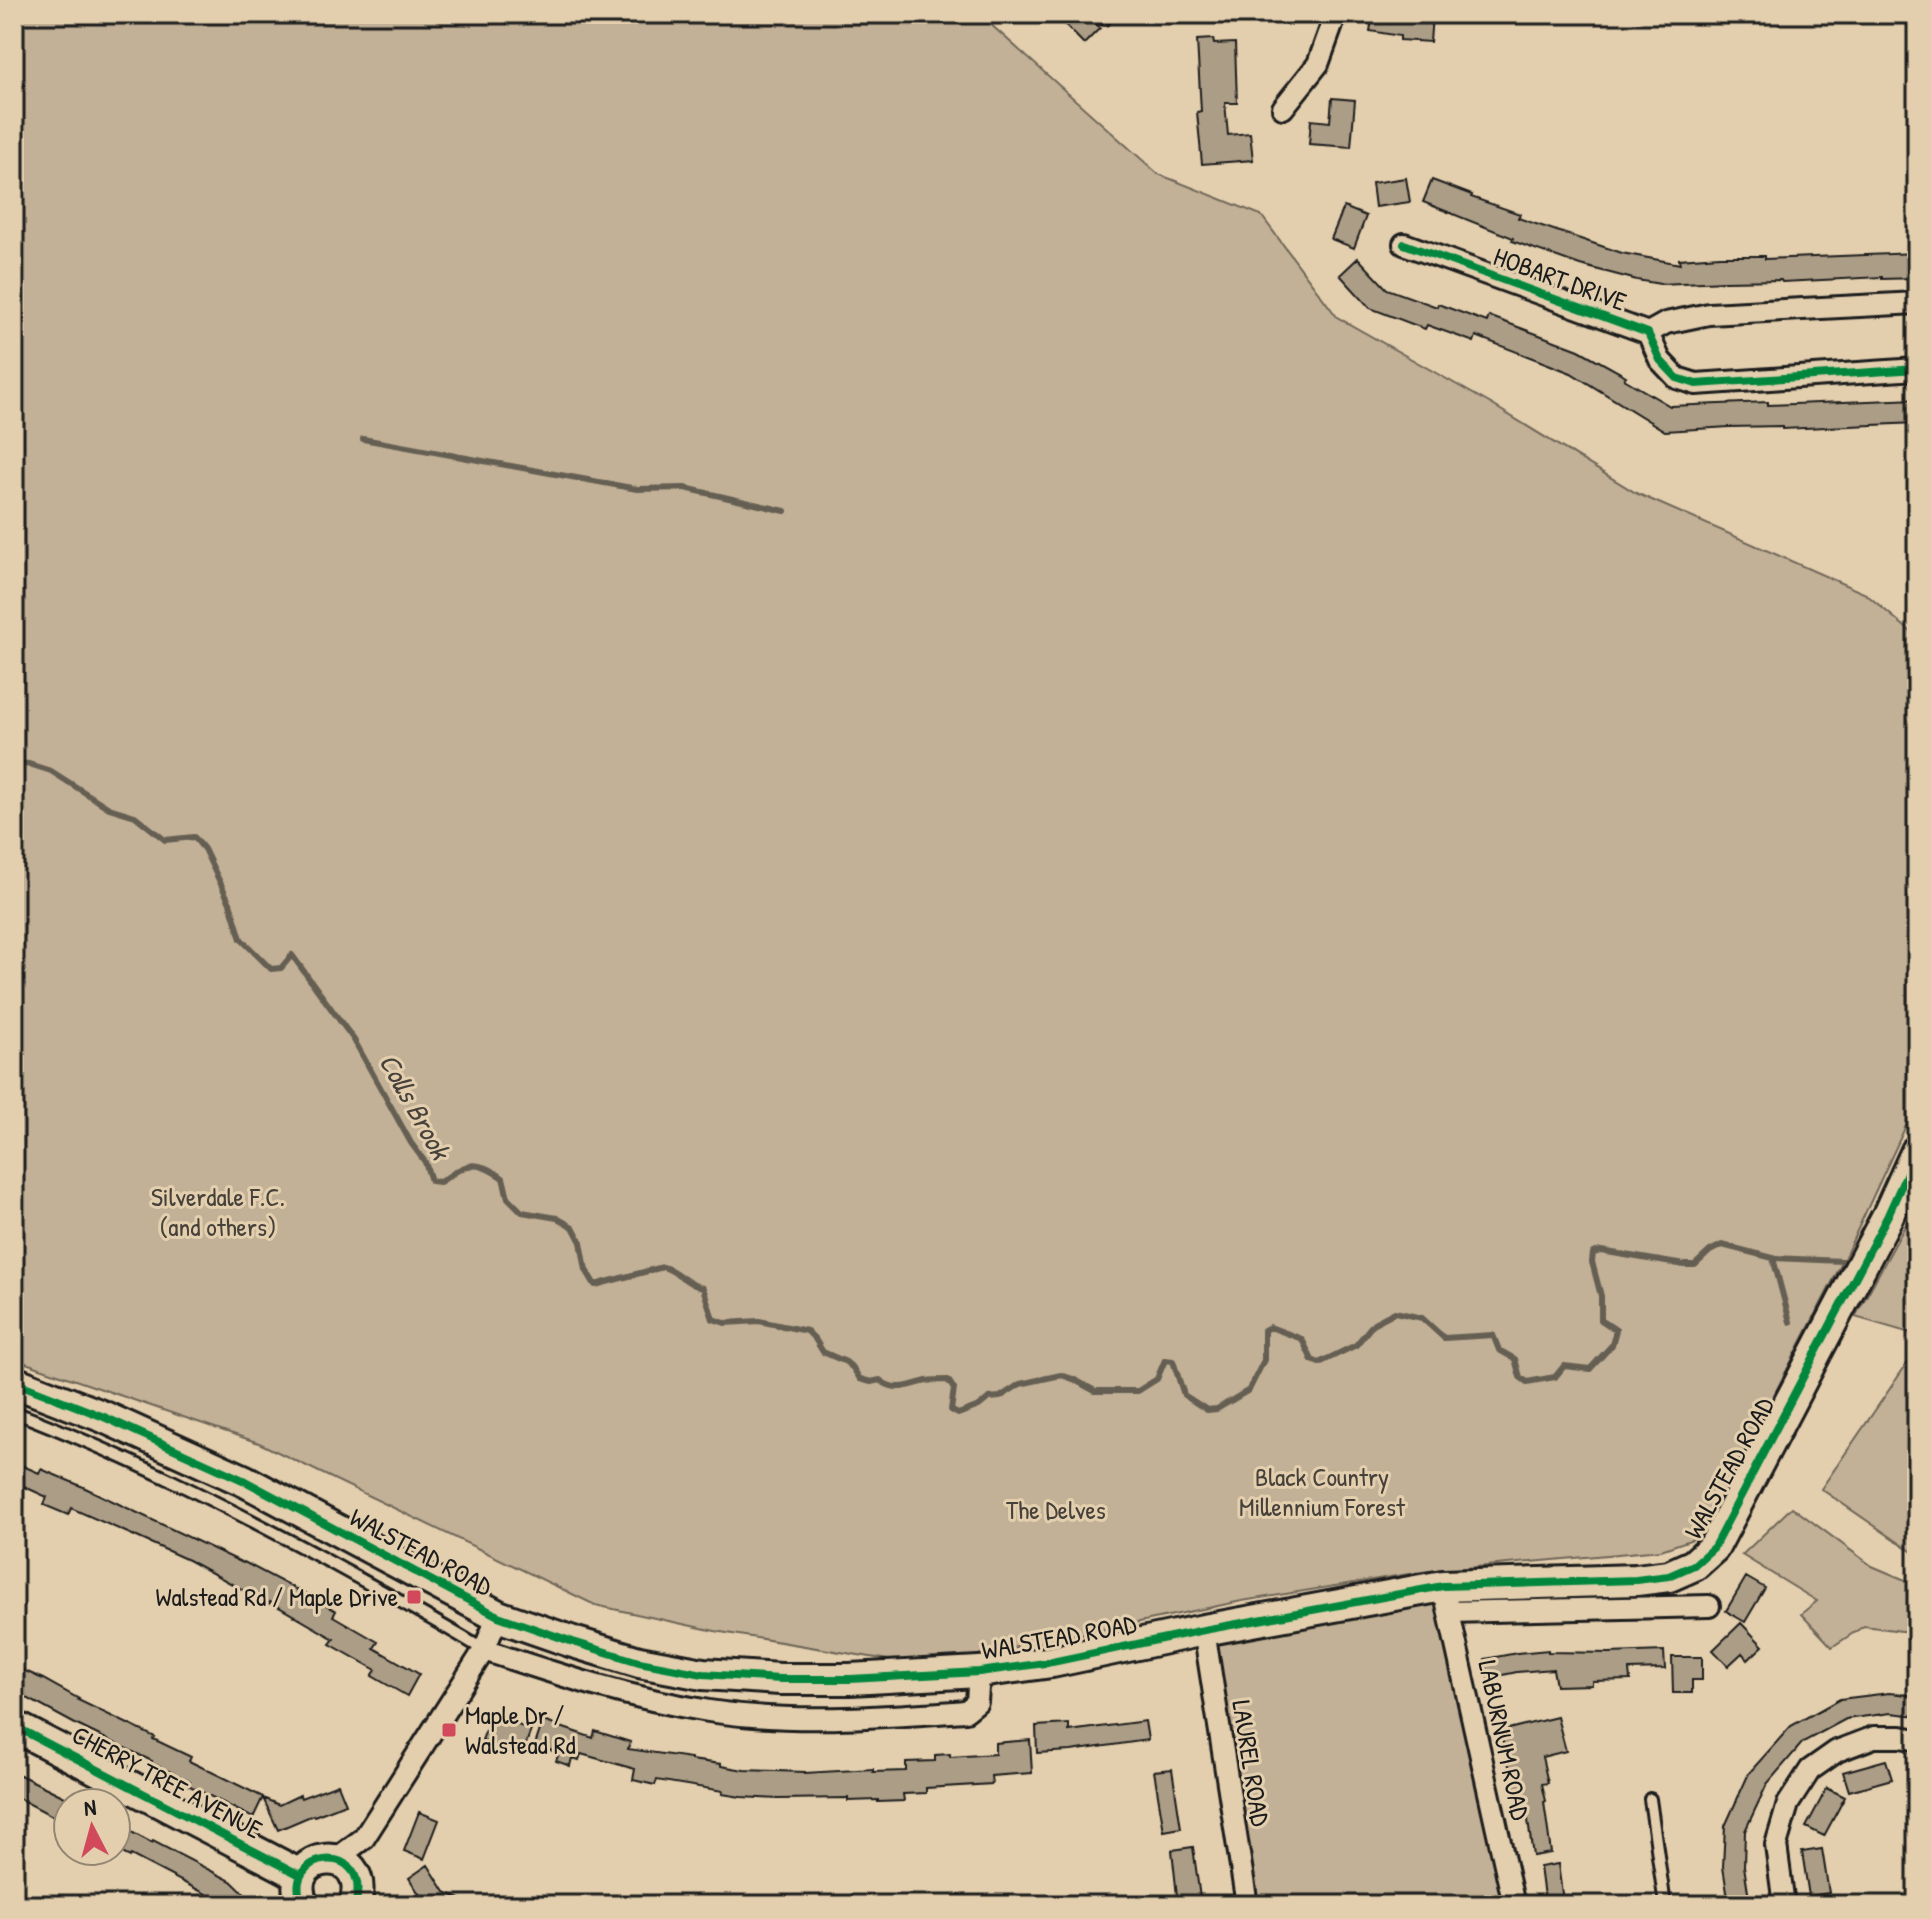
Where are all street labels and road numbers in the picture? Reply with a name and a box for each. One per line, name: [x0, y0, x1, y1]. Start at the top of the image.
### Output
street label: HOBART DRIVE: [1489, 238, 1632, 319]
street label: WALSTEAD ROAD: [1675, 1390, 1782, 1545]
street label: WALSTEAD ROAD: [344, 1499, 499, 1604]
street label: WALSTEAD ROAD: [979, 1606, 1140, 1667]
street label: LABURNUM ROAD: [1470, 1657, 1539, 1824]
street label: LAUREL ROAD: [1224, 1698, 1279, 1829]
street label: CHERRY TREE AVENUE: [67, 1719, 267, 1845]

